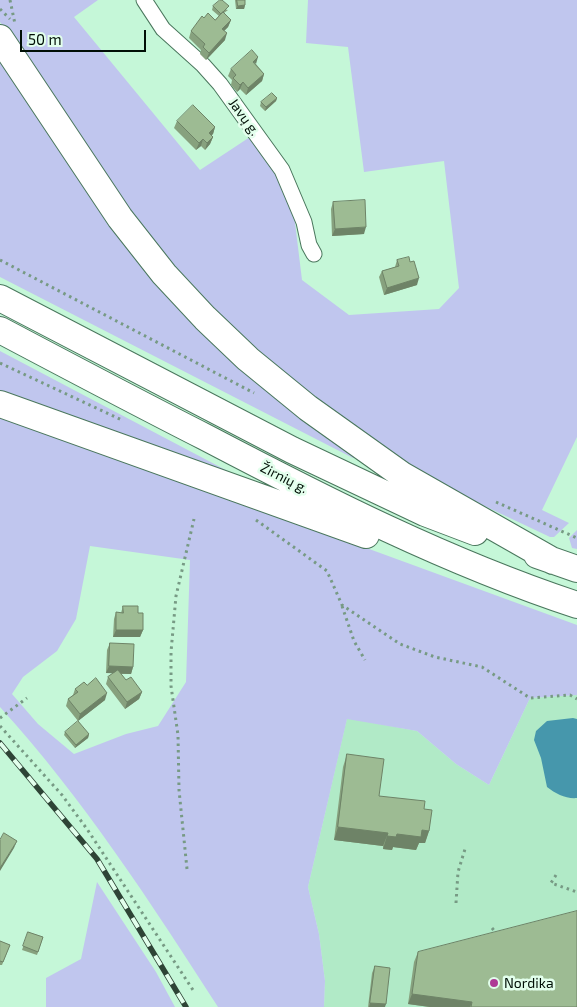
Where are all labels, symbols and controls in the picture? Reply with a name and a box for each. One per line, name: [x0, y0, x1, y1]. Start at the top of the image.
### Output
scale bar: [22, 20, 149, 52]
text: 50 m: [28, 30, 62, 48]
street label: Javų g.: [225, 95, 263, 139]
street label: Žirnių g.: [258, 459, 310, 497]
place label: Nordika: [504, 975, 554, 991]
marker: Nordika: [488, 977, 500, 989]

